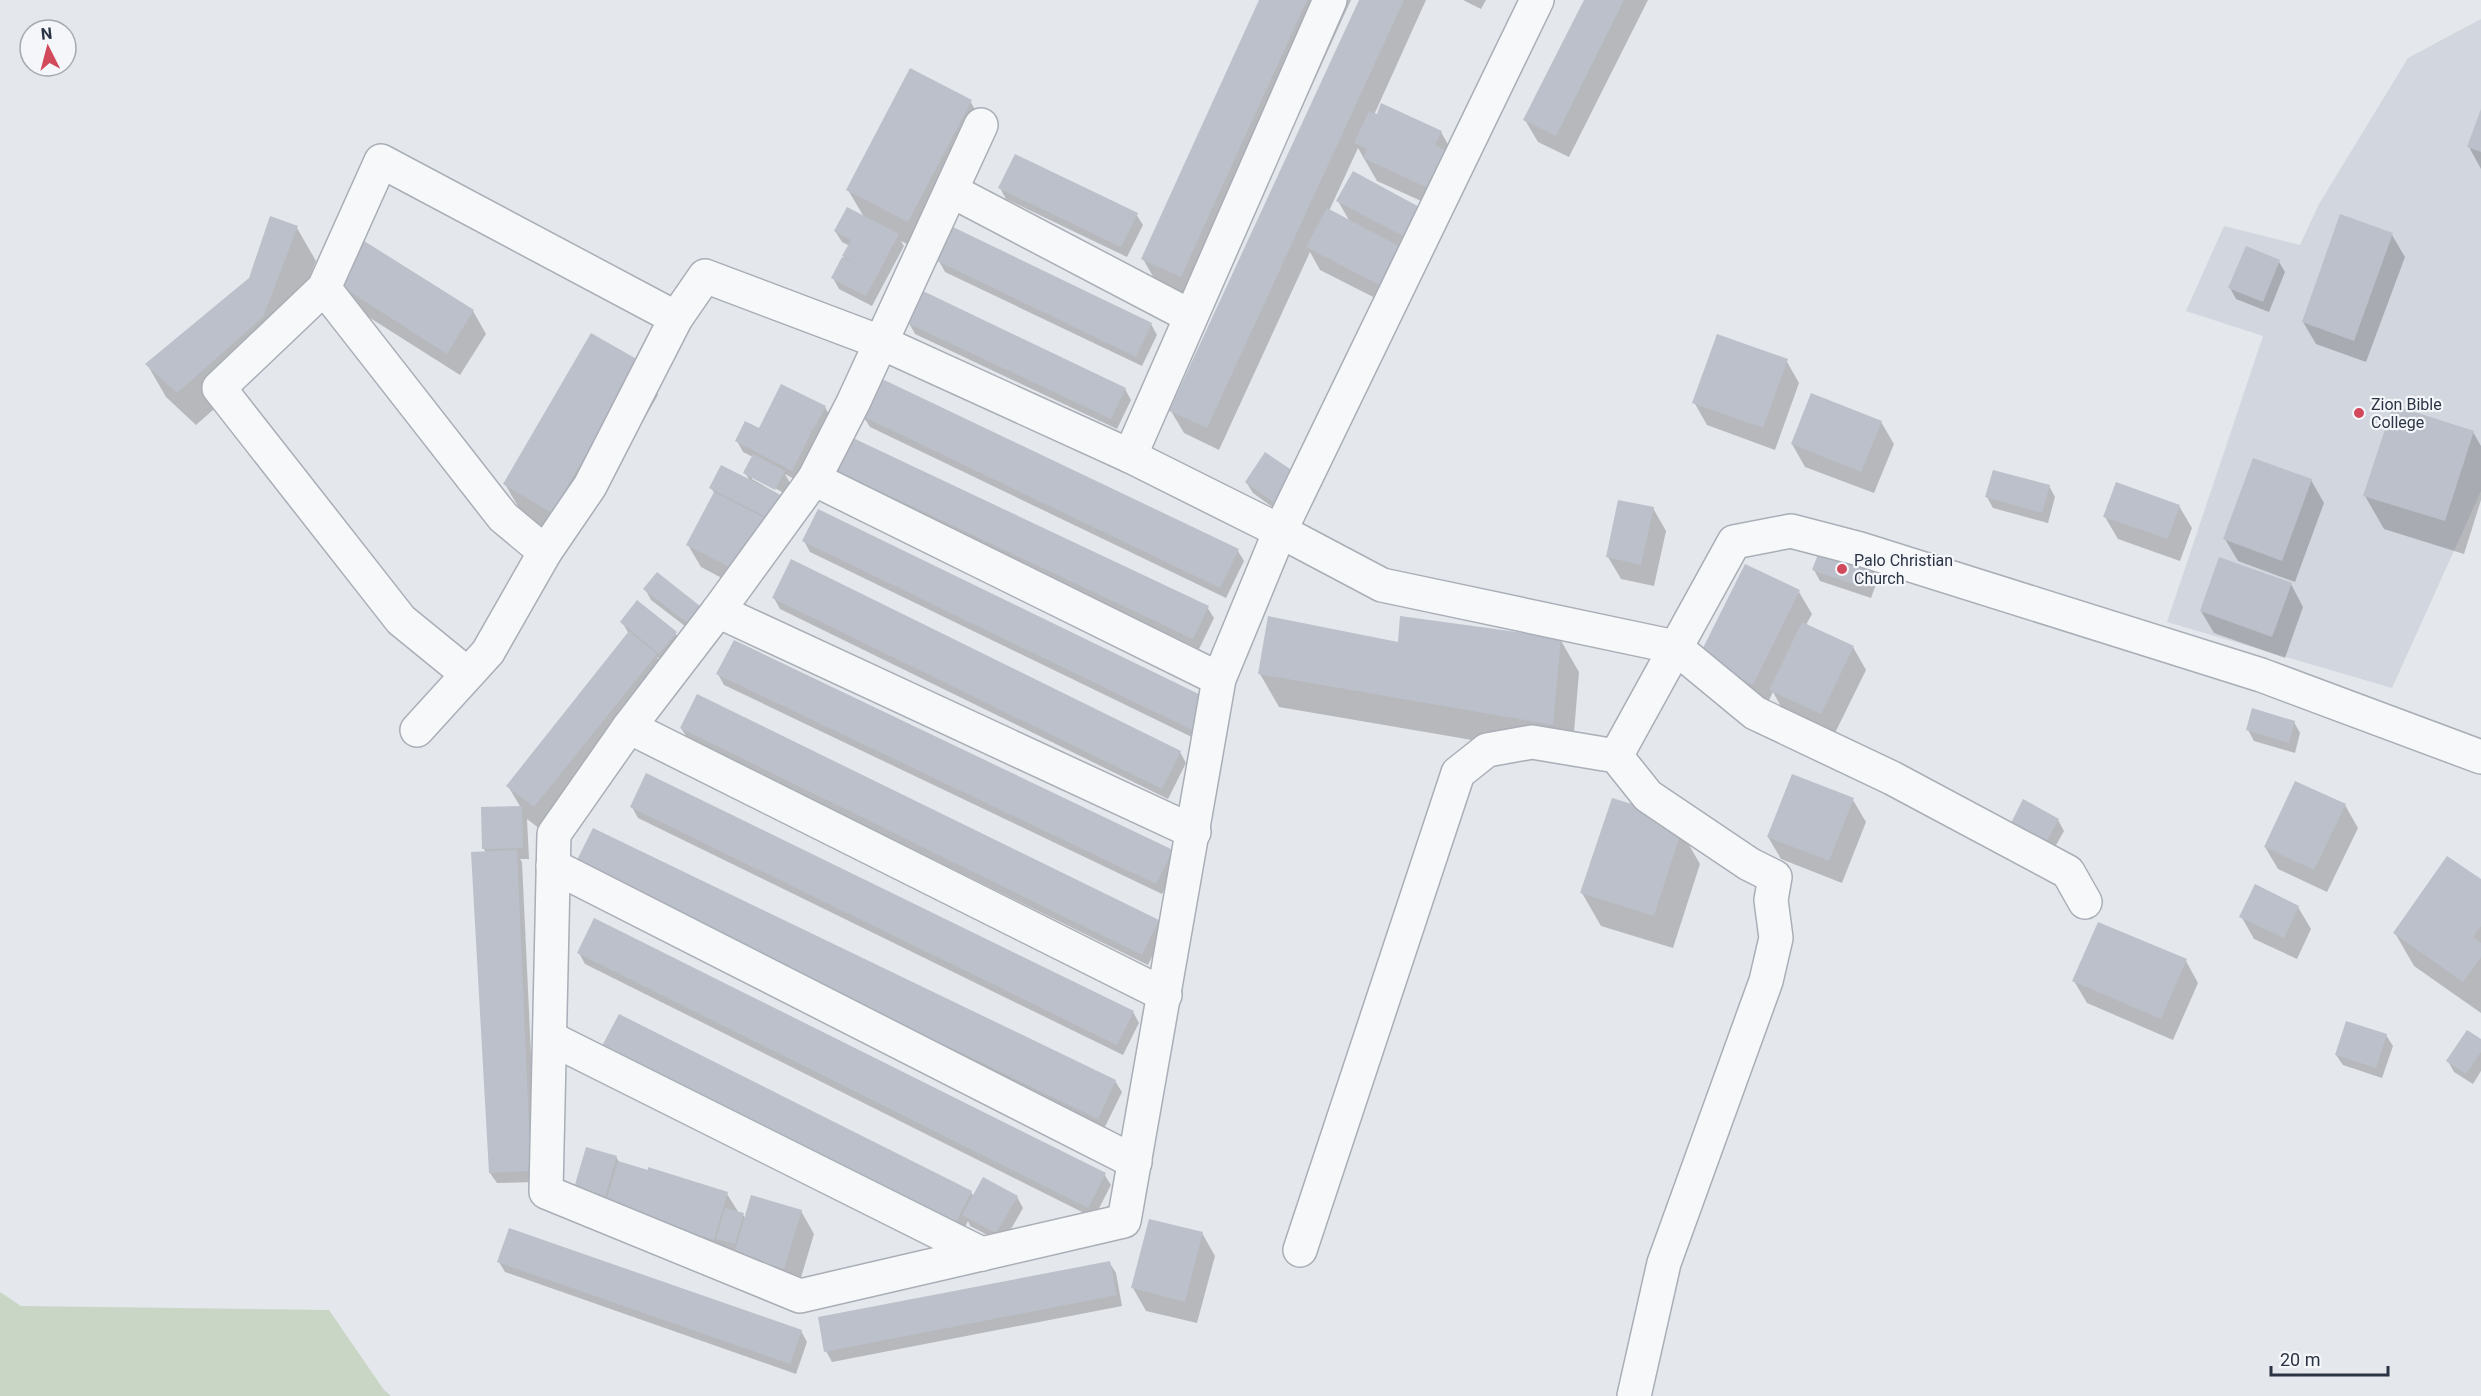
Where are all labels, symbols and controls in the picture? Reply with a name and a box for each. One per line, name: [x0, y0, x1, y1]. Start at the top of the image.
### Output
north arrow: [18, 18, 78, 78]
text: N: [40, 24, 53, 44]
place label: Zion Bible College: [2371, 395, 2442, 432]
marker: Zion Bible College: [2352, 406, 2366, 420]
place label: Palo Christian Church: [1854, 551, 1953, 588]
marker: Palo Christian Church: [1835, 562, 1849, 576]
scale bar: [2271, 1339, 2388, 1377]
text: 20 m: [2280, 1349, 2320, 1370]

